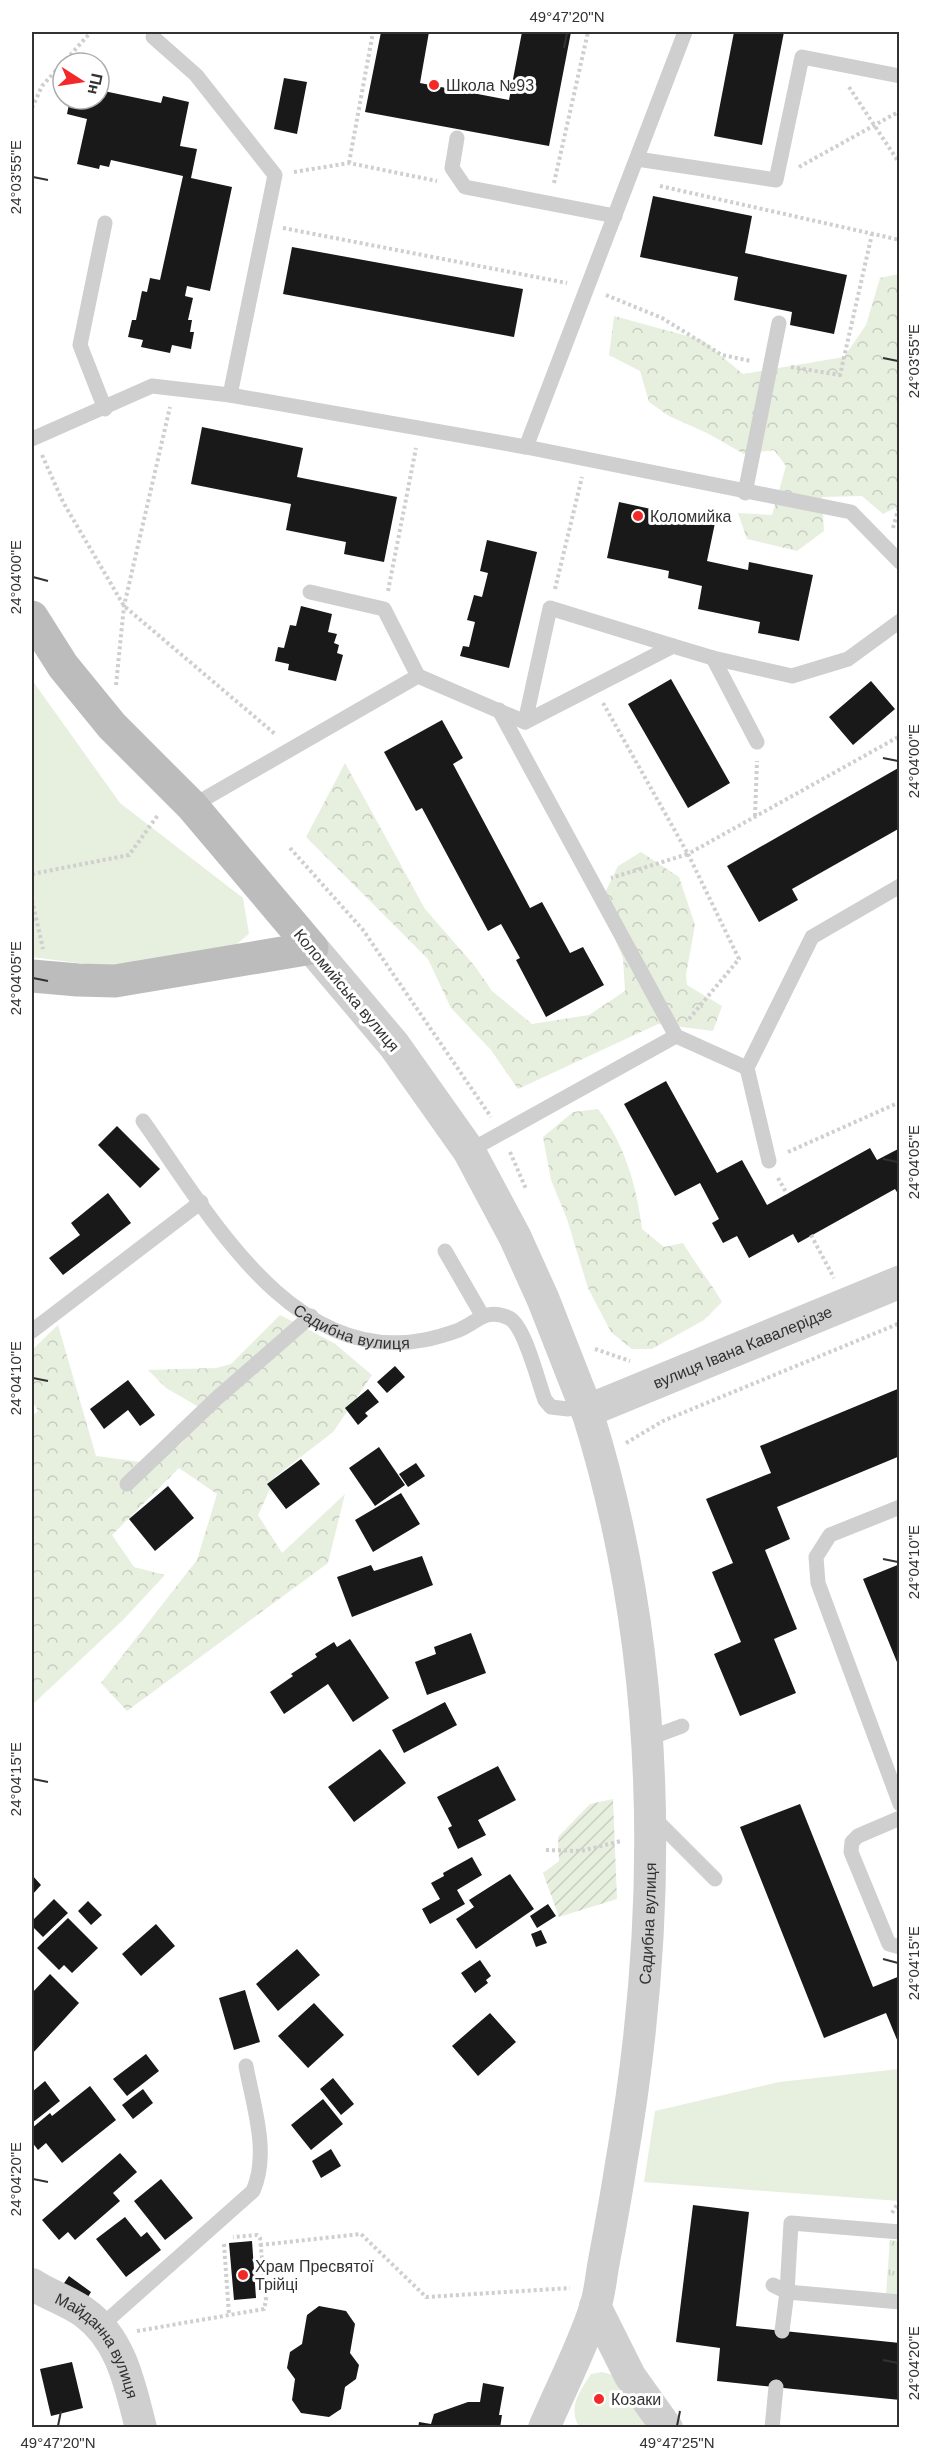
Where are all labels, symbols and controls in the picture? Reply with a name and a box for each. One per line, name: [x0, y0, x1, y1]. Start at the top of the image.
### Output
text: 49°47'20"N: [529, 8, 605, 25]
north arrow: [51, 51, 111, 111]
text: Пн: [85, 72, 106, 96]
place label: Школа №93: [446, 77, 534, 94]
marker: Школа №93: [427, 78, 441, 92]
text: 24°03'55"E: [7, 140, 24, 214]
text: 24°03'55"E: [905, 324, 922, 398]
place label: Коломийка: [650, 508, 732, 525]
marker: Коломийка: [631, 509, 645, 523]
text: 24°04'00"E: [7, 540, 24, 614]
text: 24°04'00"E: [905, 724, 922, 798]
street label: Коломийська вулиця: [291, 926, 403, 1055]
text: 24°04'05"E: [7, 941, 24, 1015]
text: 24°04'05"E: [905, 1125, 922, 1199]
street label: Садибна вулиця: [290, 1301, 410, 1352]
street label: вулиця Івана Кавалерідзе: [651, 1303, 835, 1392]
text: 24°04'10"E: [7, 1341, 24, 1415]
text: 24°04'10"E: [905, 1525, 922, 1599]
text: 24°04'15"E: [7, 1742, 24, 1816]
street label: Садибна вулиця: [636, 1862, 659, 1985]
text: 24°04'15"E: [905, 1926, 922, 2000]
text: 24°04'20"E: [7, 2142, 24, 2216]
place label: Храм Пресвятої Трійці: [255, 2258, 374, 2293]
marker: Храм Пресвятої Трійці: [236, 2268, 250, 2282]
street label: Майданна вулиця: [52, 2290, 141, 2400]
text: 24°04'20"E: [905, 2326, 922, 2400]
place label: Козаки: [611, 2391, 661, 2408]
marker: Козаки: [592, 2392, 606, 2406]
text: 49°47'20"N: [20, 2434, 96, 2451]
text: 49°47'25"N: [639, 2434, 715, 2451]

